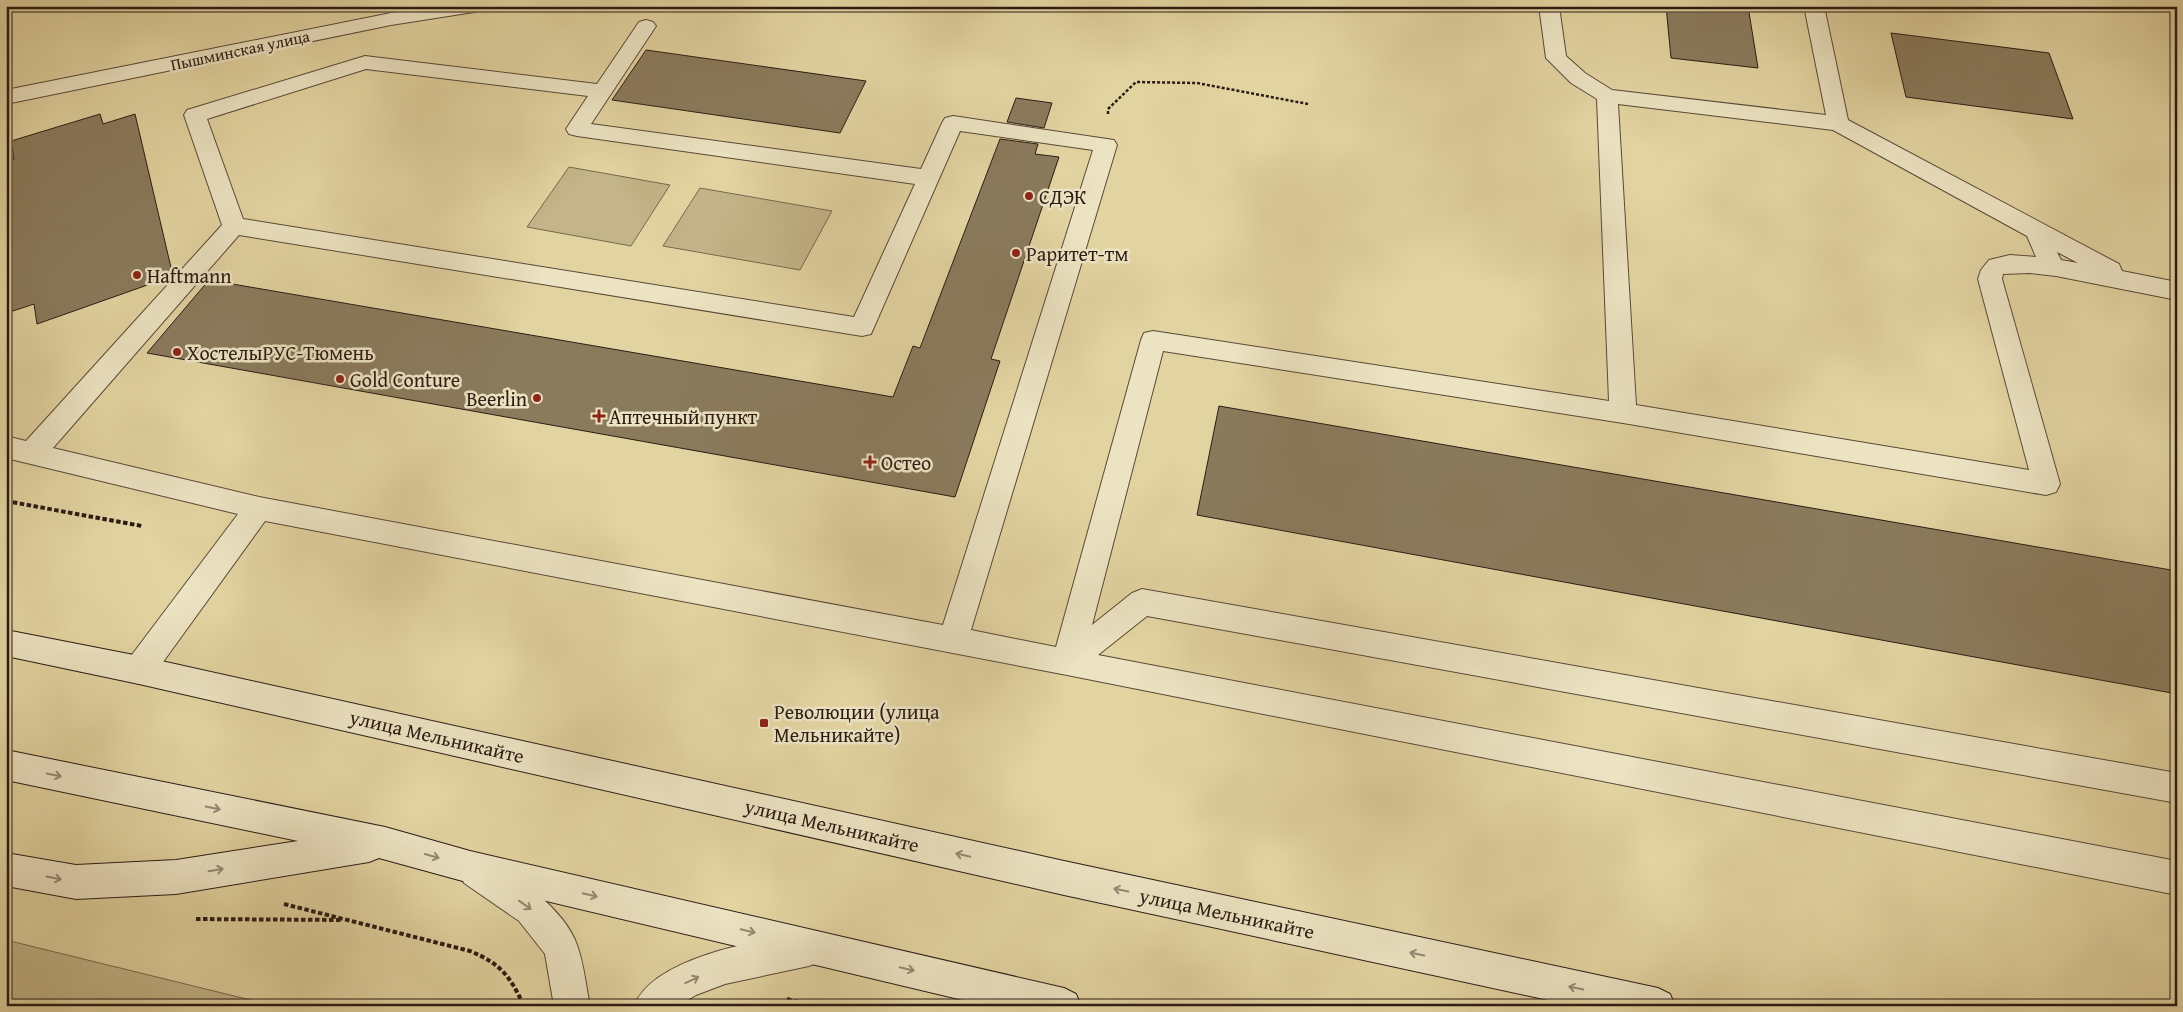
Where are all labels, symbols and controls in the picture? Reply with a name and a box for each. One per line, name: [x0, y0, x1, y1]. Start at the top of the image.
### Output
street label: Пышминская улица: [168, 23, 312, 76]
place label: СДЭК: [1039, 182, 1087, 211]
marker: СДЭК: [1023, 190, 1035, 202]
place label: Раритет-тм: [1026, 239, 1128, 268]
marker: Раритет-тм: [1010, 247, 1022, 259]
place label: Haftmann: [147, 261, 231, 290]
marker: Haftmann: [131, 269, 143, 281]
place label: ХостелыРУС-Тюмень: [187, 338, 374, 367]
marker: ХостелыРУС-Тюмень: [171, 346, 183, 358]
place label: Gold Conture: [350, 365, 460, 394]
marker: Gold Conture: [334, 373, 346, 385]
place label: Beerlin: [466, 384, 527, 413]
marker: Beerlin: [531, 392, 543, 404]
place label: Аптечный пункт: [609, 402, 758, 431]
marker: Аптечный пункт: [593, 410, 605, 422]
place label: Остео: [881, 448, 931, 477]
marker: Остео: [863, 455, 877, 469]
place label: Революции (улица Мельникайте): [774, 697, 940, 749]
street label: улица Мельникайте: [346, 702, 527, 770]
marker: Революции (улица Мельникайте): [758, 717, 770, 729]
one-way arrow: [46, 771, 62, 780]
street label: улица Мельникайте: [741, 791, 922, 859]
one-way arrow: [205, 804, 221, 813]
one-way arrow: [955, 850, 971, 859]
one-way arrow: [424, 852, 440, 862]
one-way arrow: [207, 865, 223, 875]
one-way arrow: [46, 873, 62, 883]
street label: улица Мельникайте: [1136, 880, 1317, 946]
one-way arrow: [1114, 885, 1130, 895]
one-way arrow: [582, 891, 598, 900]
one-way arrow: [518, 900, 532, 910]
one-way arrow: [740, 927, 756, 937]
one-way arrow: [1410, 949, 1426, 958]
one-way arrow: [898, 965, 914, 974]
one-way arrow: [684, 974, 699, 984]
one-way arrow: [1568, 983, 1584, 992]

